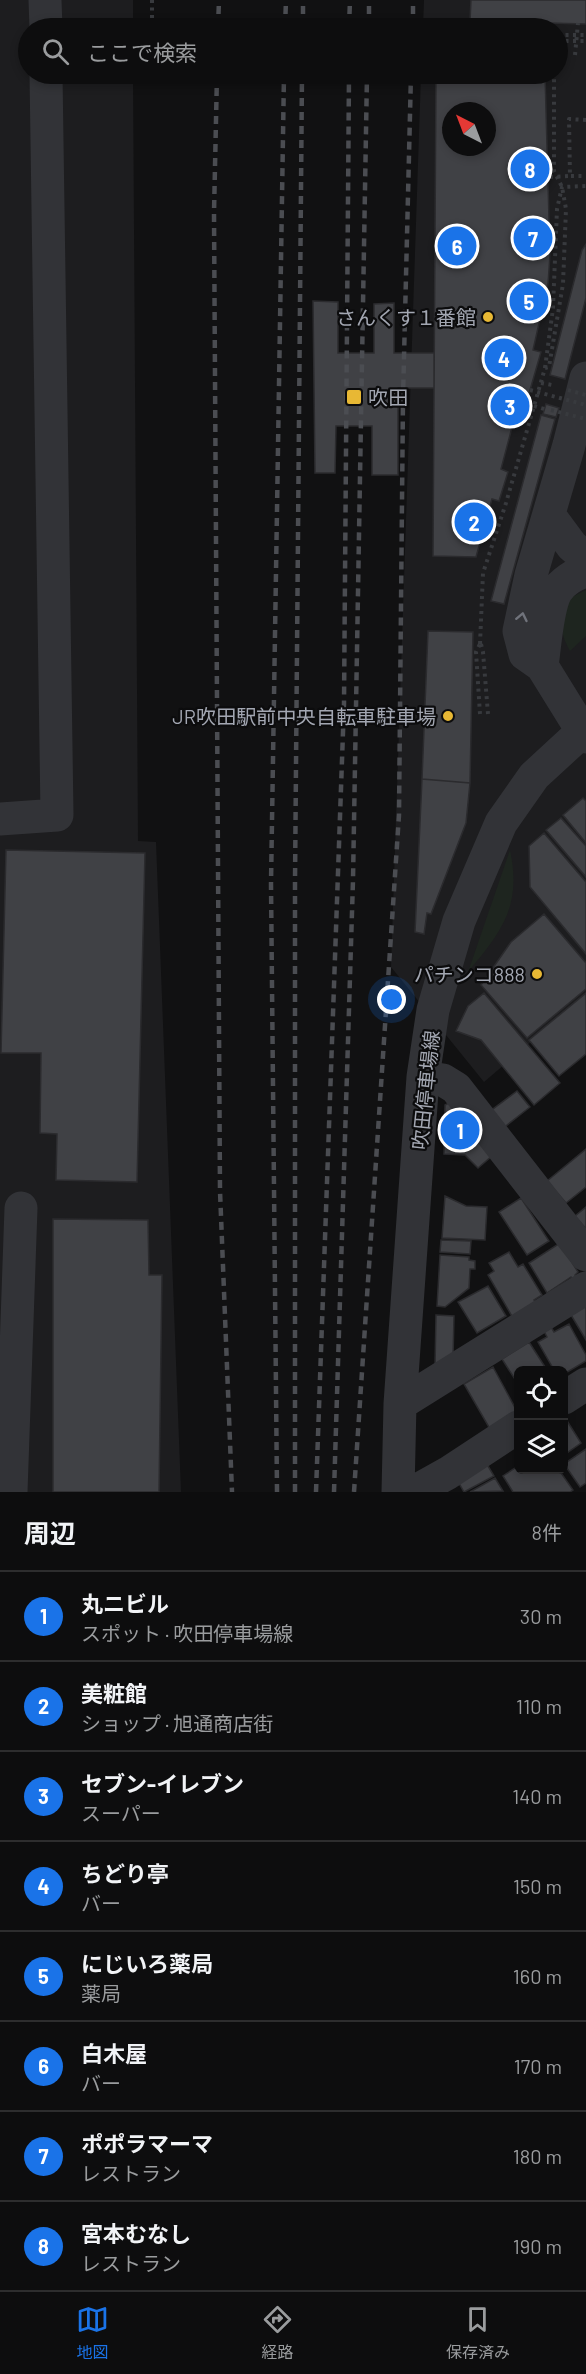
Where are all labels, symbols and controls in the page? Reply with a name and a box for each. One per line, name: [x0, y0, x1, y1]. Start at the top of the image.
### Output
search box: [18, 18, 568, 84]
icon: search: [39, 35, 72, 68]
text: ここで検索: [87, 39, 197, 65]
north arrow: [442, 102, 496, 156]
pin: 8: [510, 146, 550, 192]
pin: 7: [514, 216, 552, 260]
pin: 6: [438, 224, 476, 268]
pin: 5: [510, 278, 548, 324]
place label: さんくす１番館: [336, 305, 476, 329]
marker: さんくす１番館: [481, 310, 495, 324]
pin: 4: [484, 336, 524, 380]
pin: 3: [490, 384, 530, 428]
place label: 吹田: [368, 385, 408, 409]
marker: 吹田: [345, 388, 363, 406]
pin: 2: [454, 500, 494, 544]
one-way arrow: [514, 613, 527, 623]
place label: JR吹田駅前中央自転車駐車場: [172, 704, 436, 728]
marker: JR吹田駅前中央自転車駐車場: [441, 709, 455, 723]
place label: パチンコ888: [414, 962, 525, 986]
marker: パチンコ888: [530, 967, 544, 981]
your location: [377, 985, 406, 1014]
street label: 吹田停車場線: [407, 1029, 443, 1151]
pin: 1: [440, 1108, 480, 1152]
map controls: [514, 1366, 568, 1474]
button: locate: [514, 1366, 568, 1420]
button: layers: [514, 1420, 568, 1474]
text: 周辺: [24, 1517, 76, 1548]
text: 8件: [532, 1520, 562, 1544]
text: 丸ニビル: [81, 1590, 169, 1616]
text: 1: [40, 1604, 47, 1628]
text: 30 m: [520, 1604, 562, 1628]
text: スポット · 吹田停車場線: [81, 1621, 293, 1645]
text: 美粧館: [81, 1680, 147, 1706]
text: 2: [38, 1694, 49, 1718]
text: 110 m: [516, 1694, 562, 1718]
text: ショップ · 旭通商店街: [81, 1711, 273, 1735]
text: セブン-イレブン: [81, 1770, 244, 1796]
text: 3: [38, 1784, 49, 1808]
text: 140 m: [512, 1784, 562, 1808]
text: スーパー: [81, 1801, 161, 1825]
text: ちどり亭: [81, 1860, 169, 1886]
text: 4: [37, 1874, 50, 1898]
text: 150 m: [513, 1874, 562, 1898]
text: バー: [81, 1891, 121, 1915]
text: にじいろ薬局: [81, 1950, 213, 1976]
text: 5: [38, 1964, 49, 1988]
text: 160 m: [513, 1964, 562, 1988]
text: 薬局: [81, 1981, 121, 2005]
text: 白木屋: [81, 2040, 147, 2066]
text: 6: [38, 2054, 49, 2078]
text: 170 m: [514, 2054, 562, 2078]
text: バー: [81, 2071, 121, 2095]
text: ポポラマーマ: [81, 2130, 213, 2156]
text: 7: [39, 2144, 48, 2168]
text: 180 m: [513, 2144, 562, 2168]
text: レストラン: [81, 2161, 181, 2185]
text: 宮本むなし: [81, 2220, 191, 2246]
text: 8: [38, 2234, 49, 2258]
text: 190 m: [513, 2234, 562, 2258]
text: レストラン: [81, 2251, 181, 2275]
tab: 地図: [76, 2303, 109, 2363]
tab: 経路: [261, 2303, 294, 2363]
tab: 保存済み: [446, 2303, 510, 2363]

